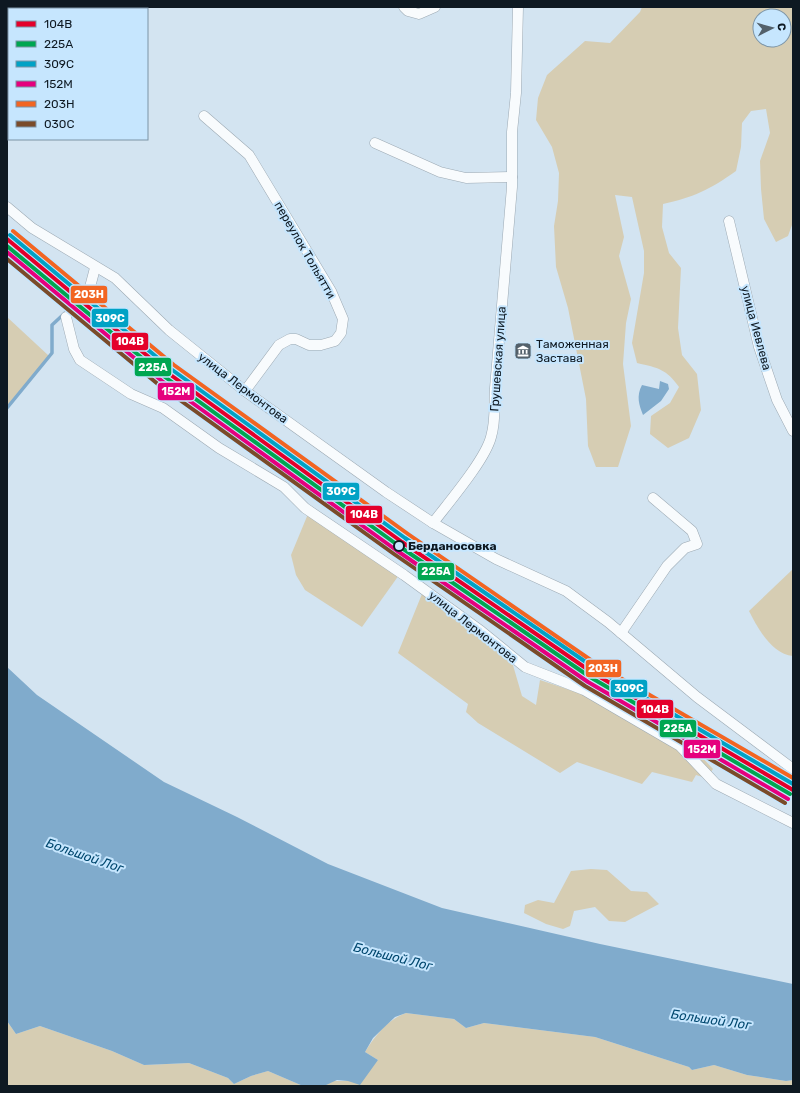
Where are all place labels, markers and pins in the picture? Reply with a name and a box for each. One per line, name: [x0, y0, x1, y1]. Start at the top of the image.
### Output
place label: Таможенная Застава: [536, 337, 609, 365]
museum icon: Таможенная Застава: [513, 341, 533, 361]
place label: Берданосовка: [408, 539, 497, 553]
marker: Берданосовка: [393, 540, 405, 552]

